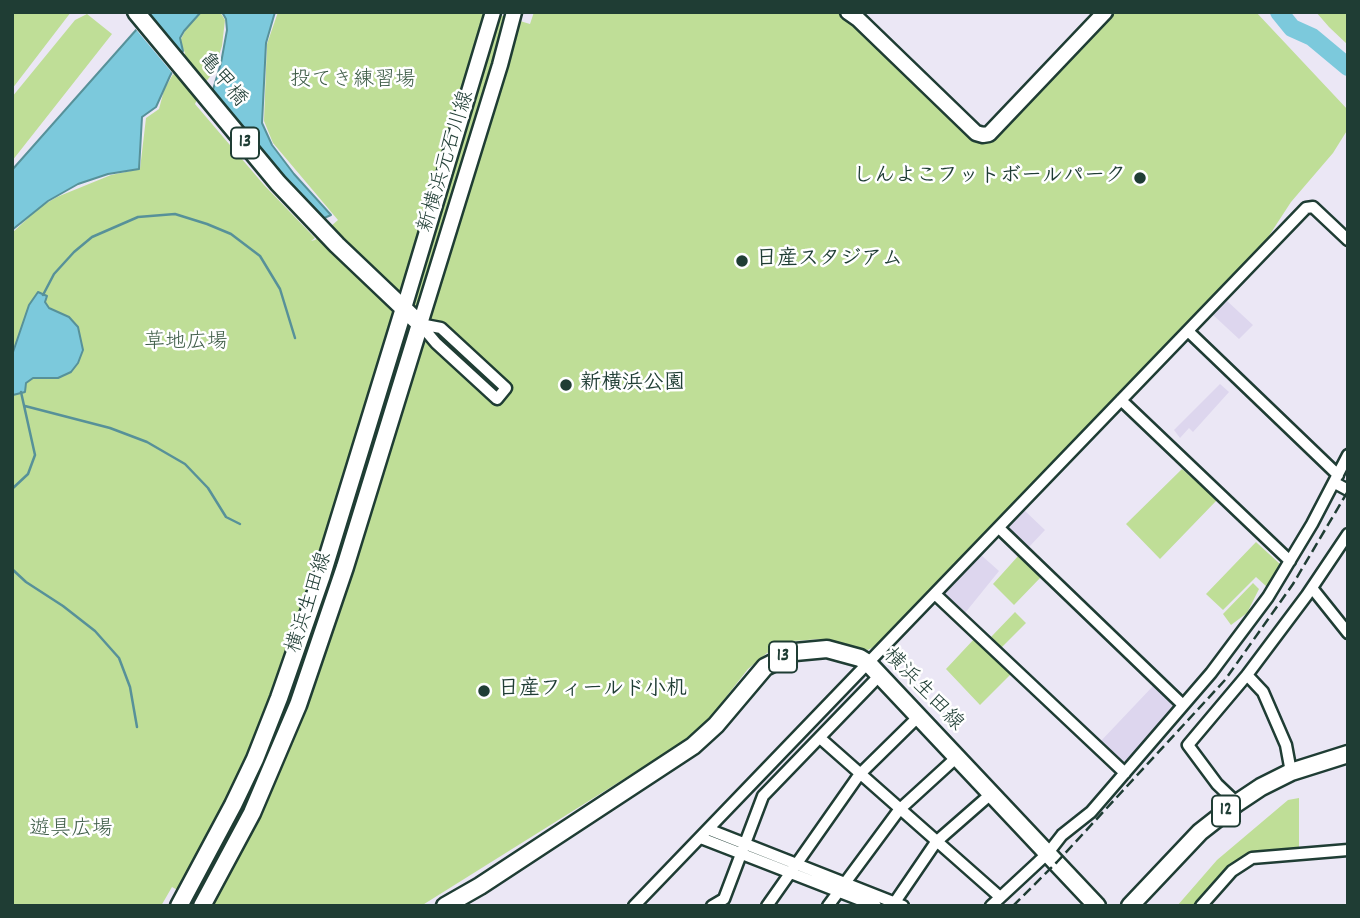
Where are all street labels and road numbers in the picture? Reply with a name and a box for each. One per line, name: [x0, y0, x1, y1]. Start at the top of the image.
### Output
street label: 亀甲橋: [191, 49, 251, 113]
street label: 新横浜元石川線: [414, 88, 482, 236]
road number: 13: [231, 127, 259, 158]
street label: 横浜生田線: [283, 549, 339, 657]
road number: 13: [769, 642, 797, 672]
street label: 横浜生田線: [876, 644, 968, 738]
road number: 12: [1212, 796, 1240, 826]

